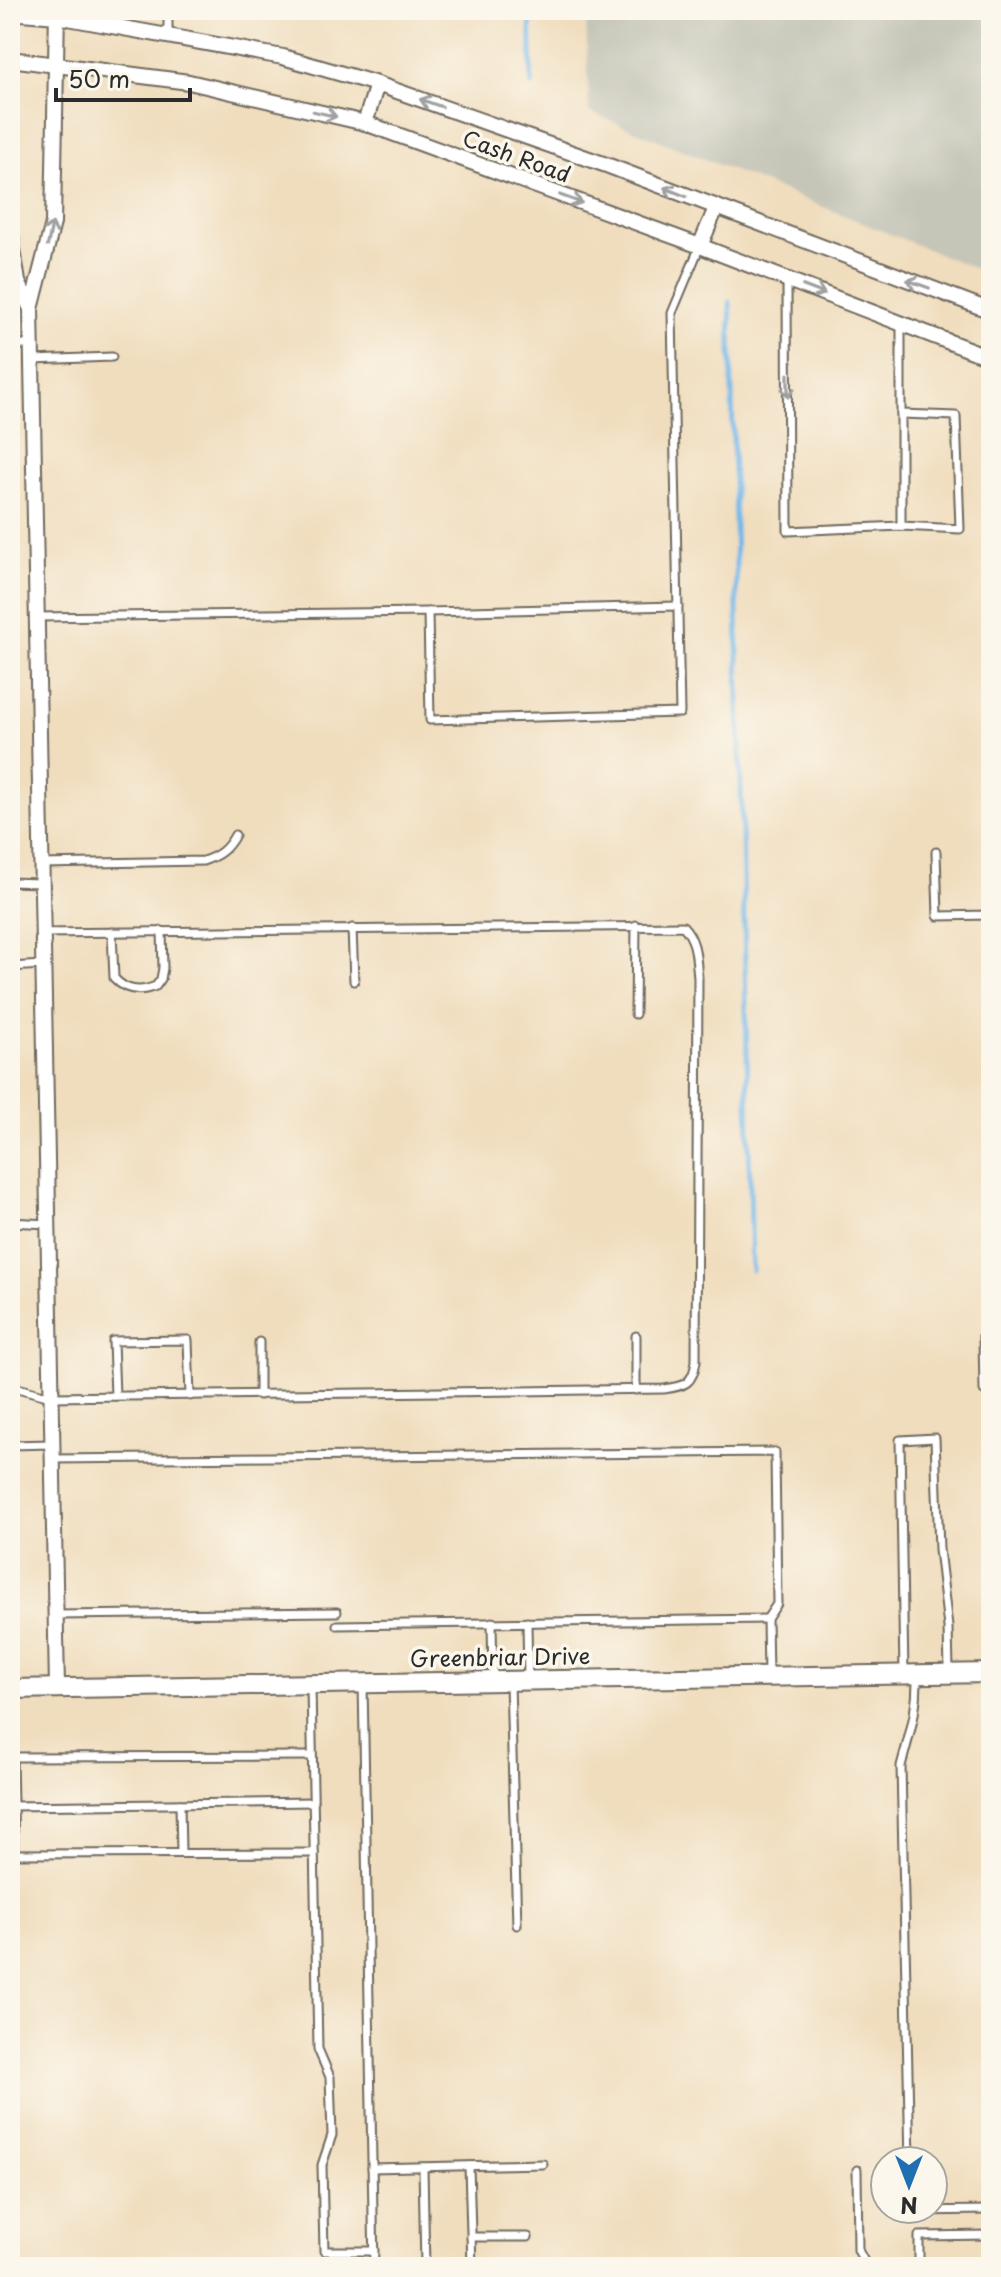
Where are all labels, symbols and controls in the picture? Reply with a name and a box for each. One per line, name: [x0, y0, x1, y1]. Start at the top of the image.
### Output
scale bar: [56, 52, 190, 102]
text: 50 m: [68, 60, 130, 96]
one-way arrow: [418, 94, 443, 109]
one-way arrow: [312, 107, 338, 122]
street label: Cash Road: [458, 120, 576, 190]
one-way arrow: [663, 184, 688, 198]
one-way arrow: [558, 192, 583, 207]
one-way arrow: [43, 221, 58, 247]
one-way arrow: [906, 276, 931, 290]
one-way arrow: [801, 284, 826, 298]
one-way arrow: [780, 372, 796, 399]
street label: Greenbriar Drive: [409, 1638, 591, 1674]
north arrow: [869, 2145, 949, 2225]
text: N: [900, 2190, 918, 2223]

